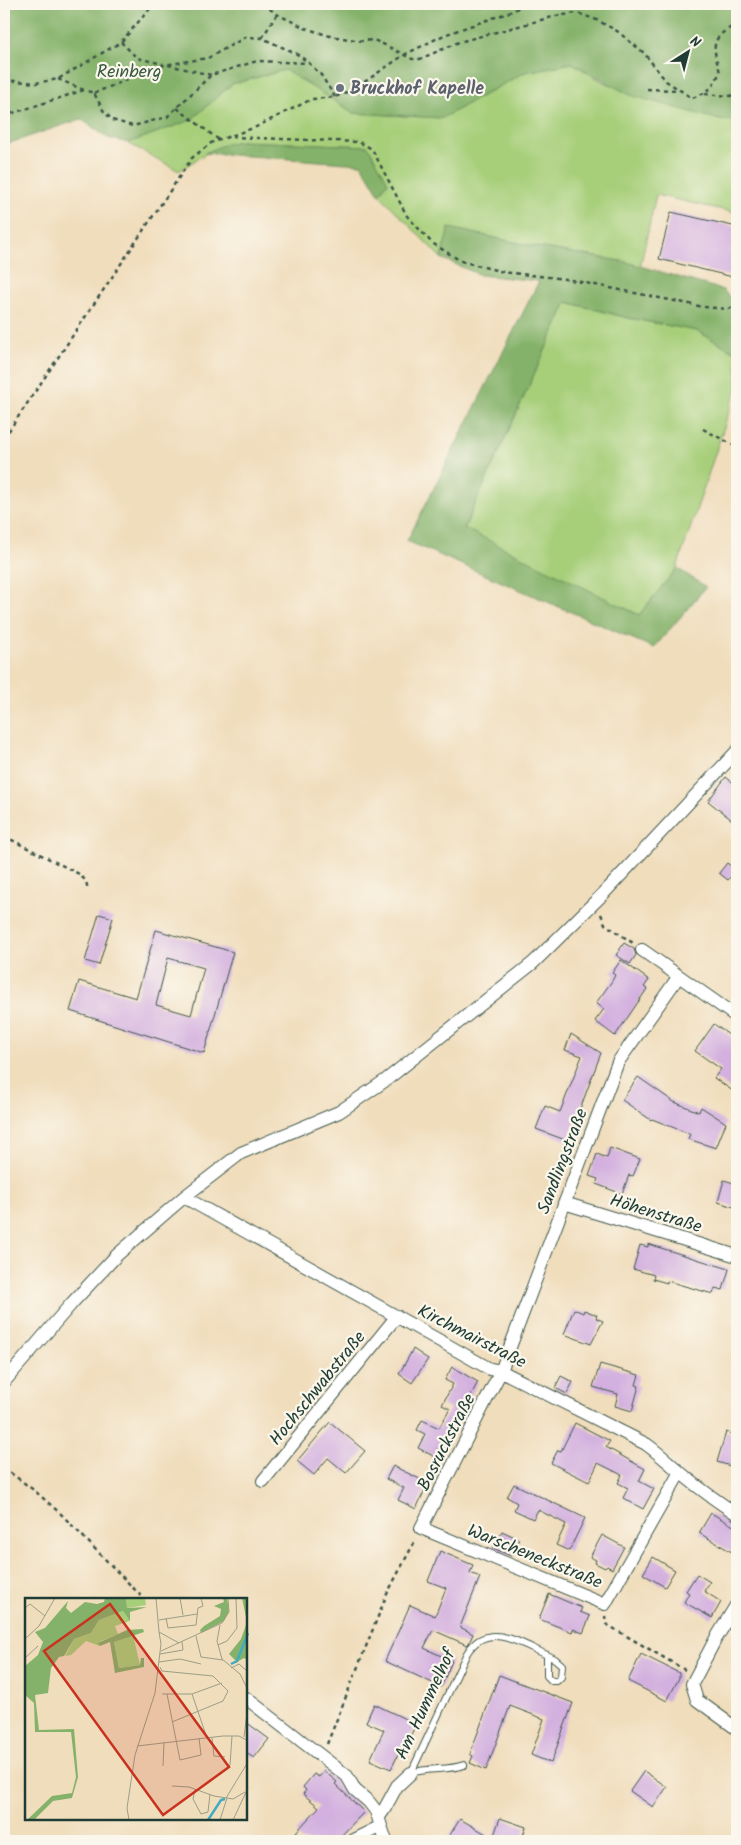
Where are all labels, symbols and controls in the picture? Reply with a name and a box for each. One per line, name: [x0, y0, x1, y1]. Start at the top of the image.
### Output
north arrow: [664, 28, 714, 78]
text: N: [685, 31, 705, 54]
park label: Reinberg: [97, 58, 161, 87]
place label: Bruckhof Kapelle: [350, 75, 484, 104]
marker: Bruckhof Kapelle: [334, 82, 346, 94]
street label: Sandlingstraße: [530, 1104, 597, 1219]
street label: Höhenstraße: [606, 1187, 705, 1242]
street label: Kirchmairstraße: [412, 1297, 531, 1377]
street label: Hochschwabstraße: [263, 1325, 374, 1453]
street label: Bosruckstraße: [410, 1389, 484, 1497]
street label: Warscheneckstraße: [462, 1517, 606, 1598]
inset map: [25, 1598, 248, 1820]
street label: Am Hummelhof: [388, 1643, 466, 1765]

